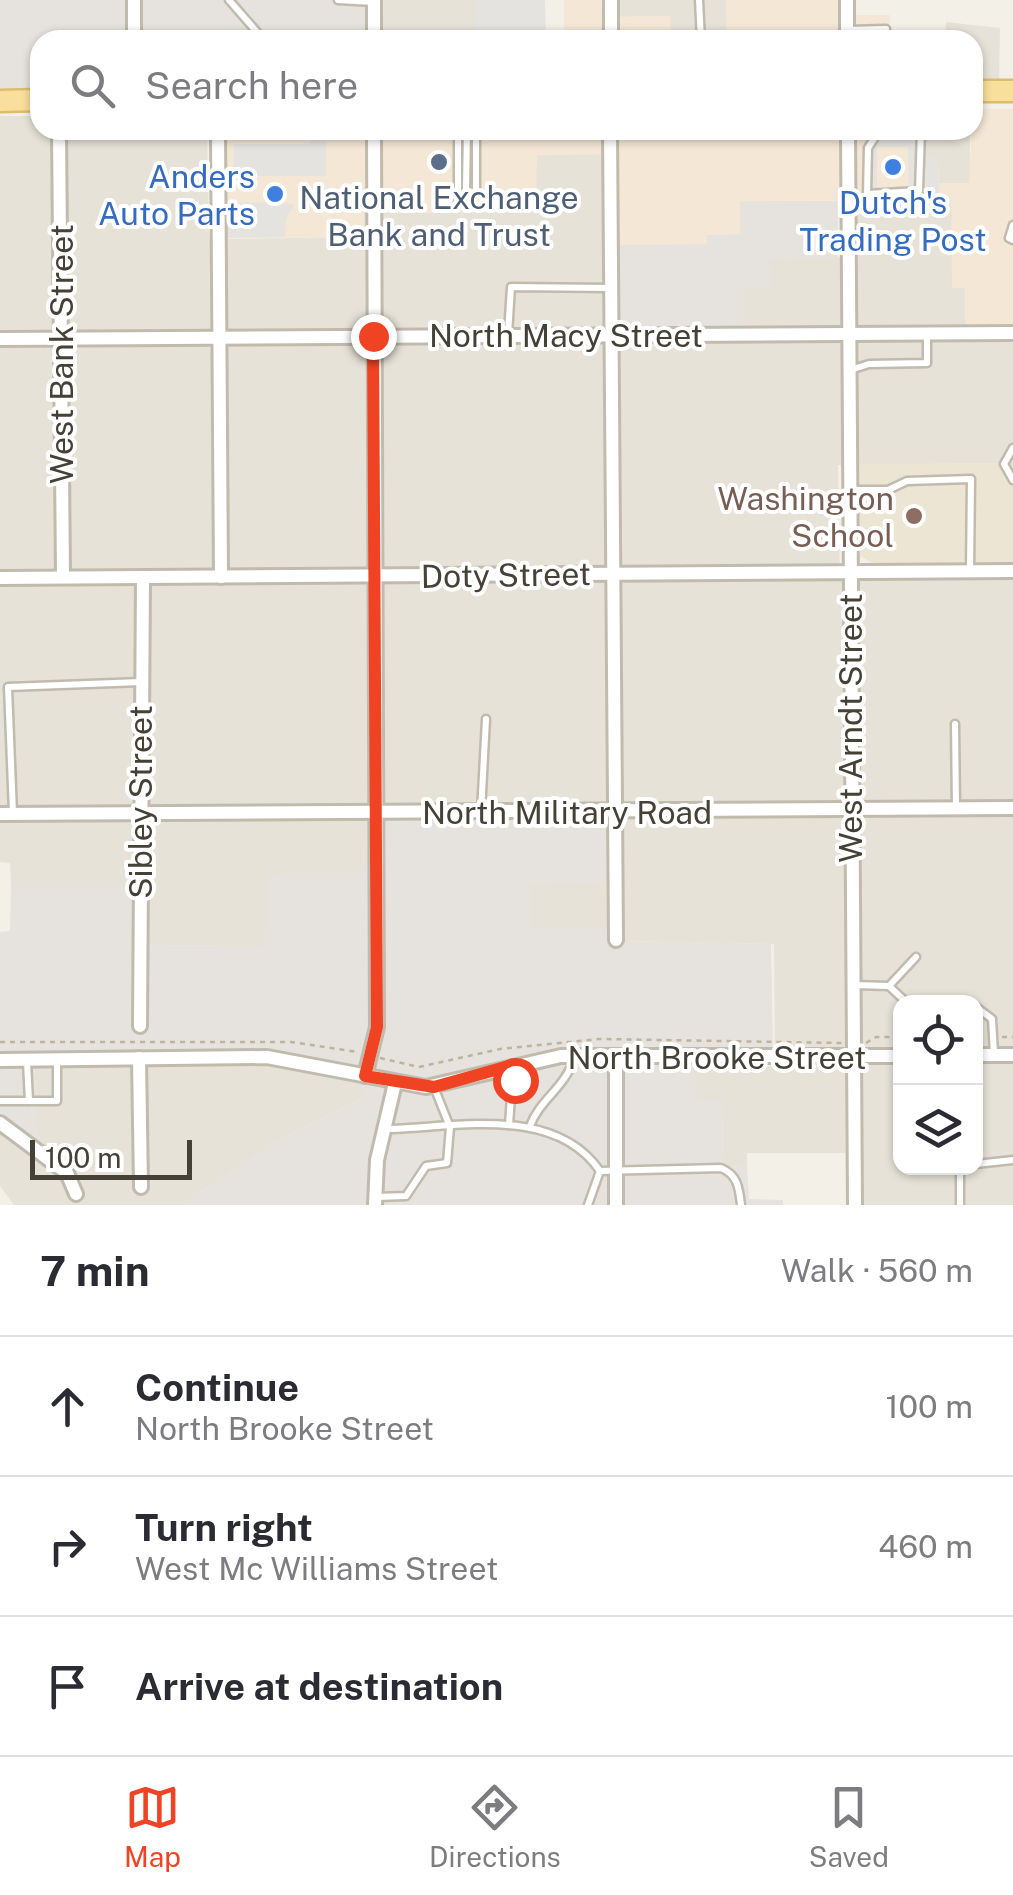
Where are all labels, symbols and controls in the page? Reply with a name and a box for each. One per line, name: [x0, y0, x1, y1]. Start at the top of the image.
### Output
search box: [30, 30, 983, 140]
icon: search: [65, 58, 120, 113]
text: Search here: [145, 63, 358, 108]
marker: National Exchange Bank and Trust: [428, 151, 450, 173]
marker: Dutch's Trading Post: [882, 156, 904, 178]
place label: Anders Auto Parts: [98, 158, 255, 232]
place label: National Exchange Bank and Trust: [299, 179, 579, 253]
marker: Anders Auto Parts: [264, 183, 286, 205]
place label: Dutch's Trading Post: [799, 184, 987, 258]
street label: West Bank Street: [43, 224, 80, 484]
route end: [351, 314, 397, 360]
street label: North Macy Street: [429, 317, 703, 354]
place label: Washington School: [717, 480, 894, 554]
marker: Washington School: [903, 505, 925, 527]
street label: Doty Street: [421, 555, 591, 595]
street label: West Arndt Street: [832, 593, 869, 863]
street label: Sibley Street: [122, 705, 159, 899]
street label: North Military Road: [422, 794, 712, 831]
map controls: [893, 995, 983, 1175]
button: locate: [893, 995, 983, 1085]
street label: North Brooke Street: [568, 1039, 867, 1076]
route start: [493, 1058, 539, 1104]
button: layers: [893, 1085, 983, 1175]
scale bar: [30, 1135, 192, 1180]
text: 100 m: [45, 1141, 122, 1174]
text: 7 min: [40, 1246, 150, 1295]
text: Walk · 560 m: [781, 1252, 973, 1289]
text: Continue: [135, 1365, 299, 1410]
icon: ahead: [40, 1379, 95, 1434]
text: 100 m: [886, 1388, 973, 1425]
text: North Brooke Street: [135, 1410, 434, 1447]
text: Turn right: [135, 1505, 313, 1550]
icon: right: [40, 1519, 95, 1574]
text: 460 m: [878, 1528, 973, 1565]
text: West Mc Williams Street: [135, 1550, 498, 1587]
icon: arrive: [40, 1659, 95, 1714]
text: Arrive at destination: [135, 1664, 503, 1709]
tab: Map: [124, 1780, 181, 1873]
tab: Directions: [429, 1780, 561, 1873]
tab: Saved: [809, 1780, 889, 1873]

